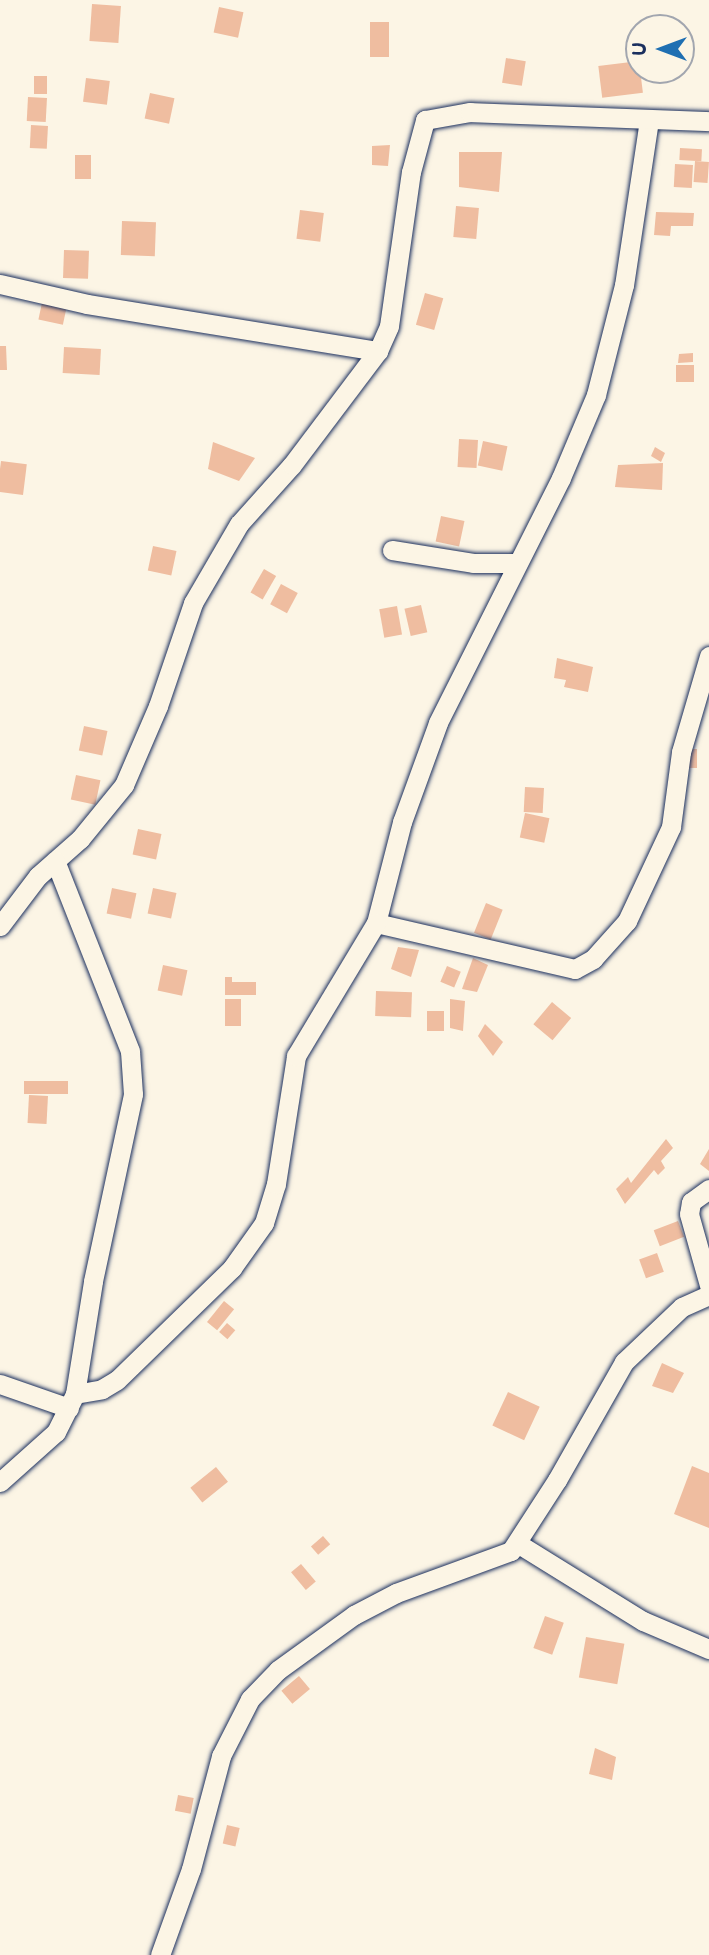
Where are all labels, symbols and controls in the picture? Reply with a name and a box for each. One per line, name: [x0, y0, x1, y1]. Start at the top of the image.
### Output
north arrow: [625, 14, 695, 84]
text: U: [629, 42, 652, 56]

